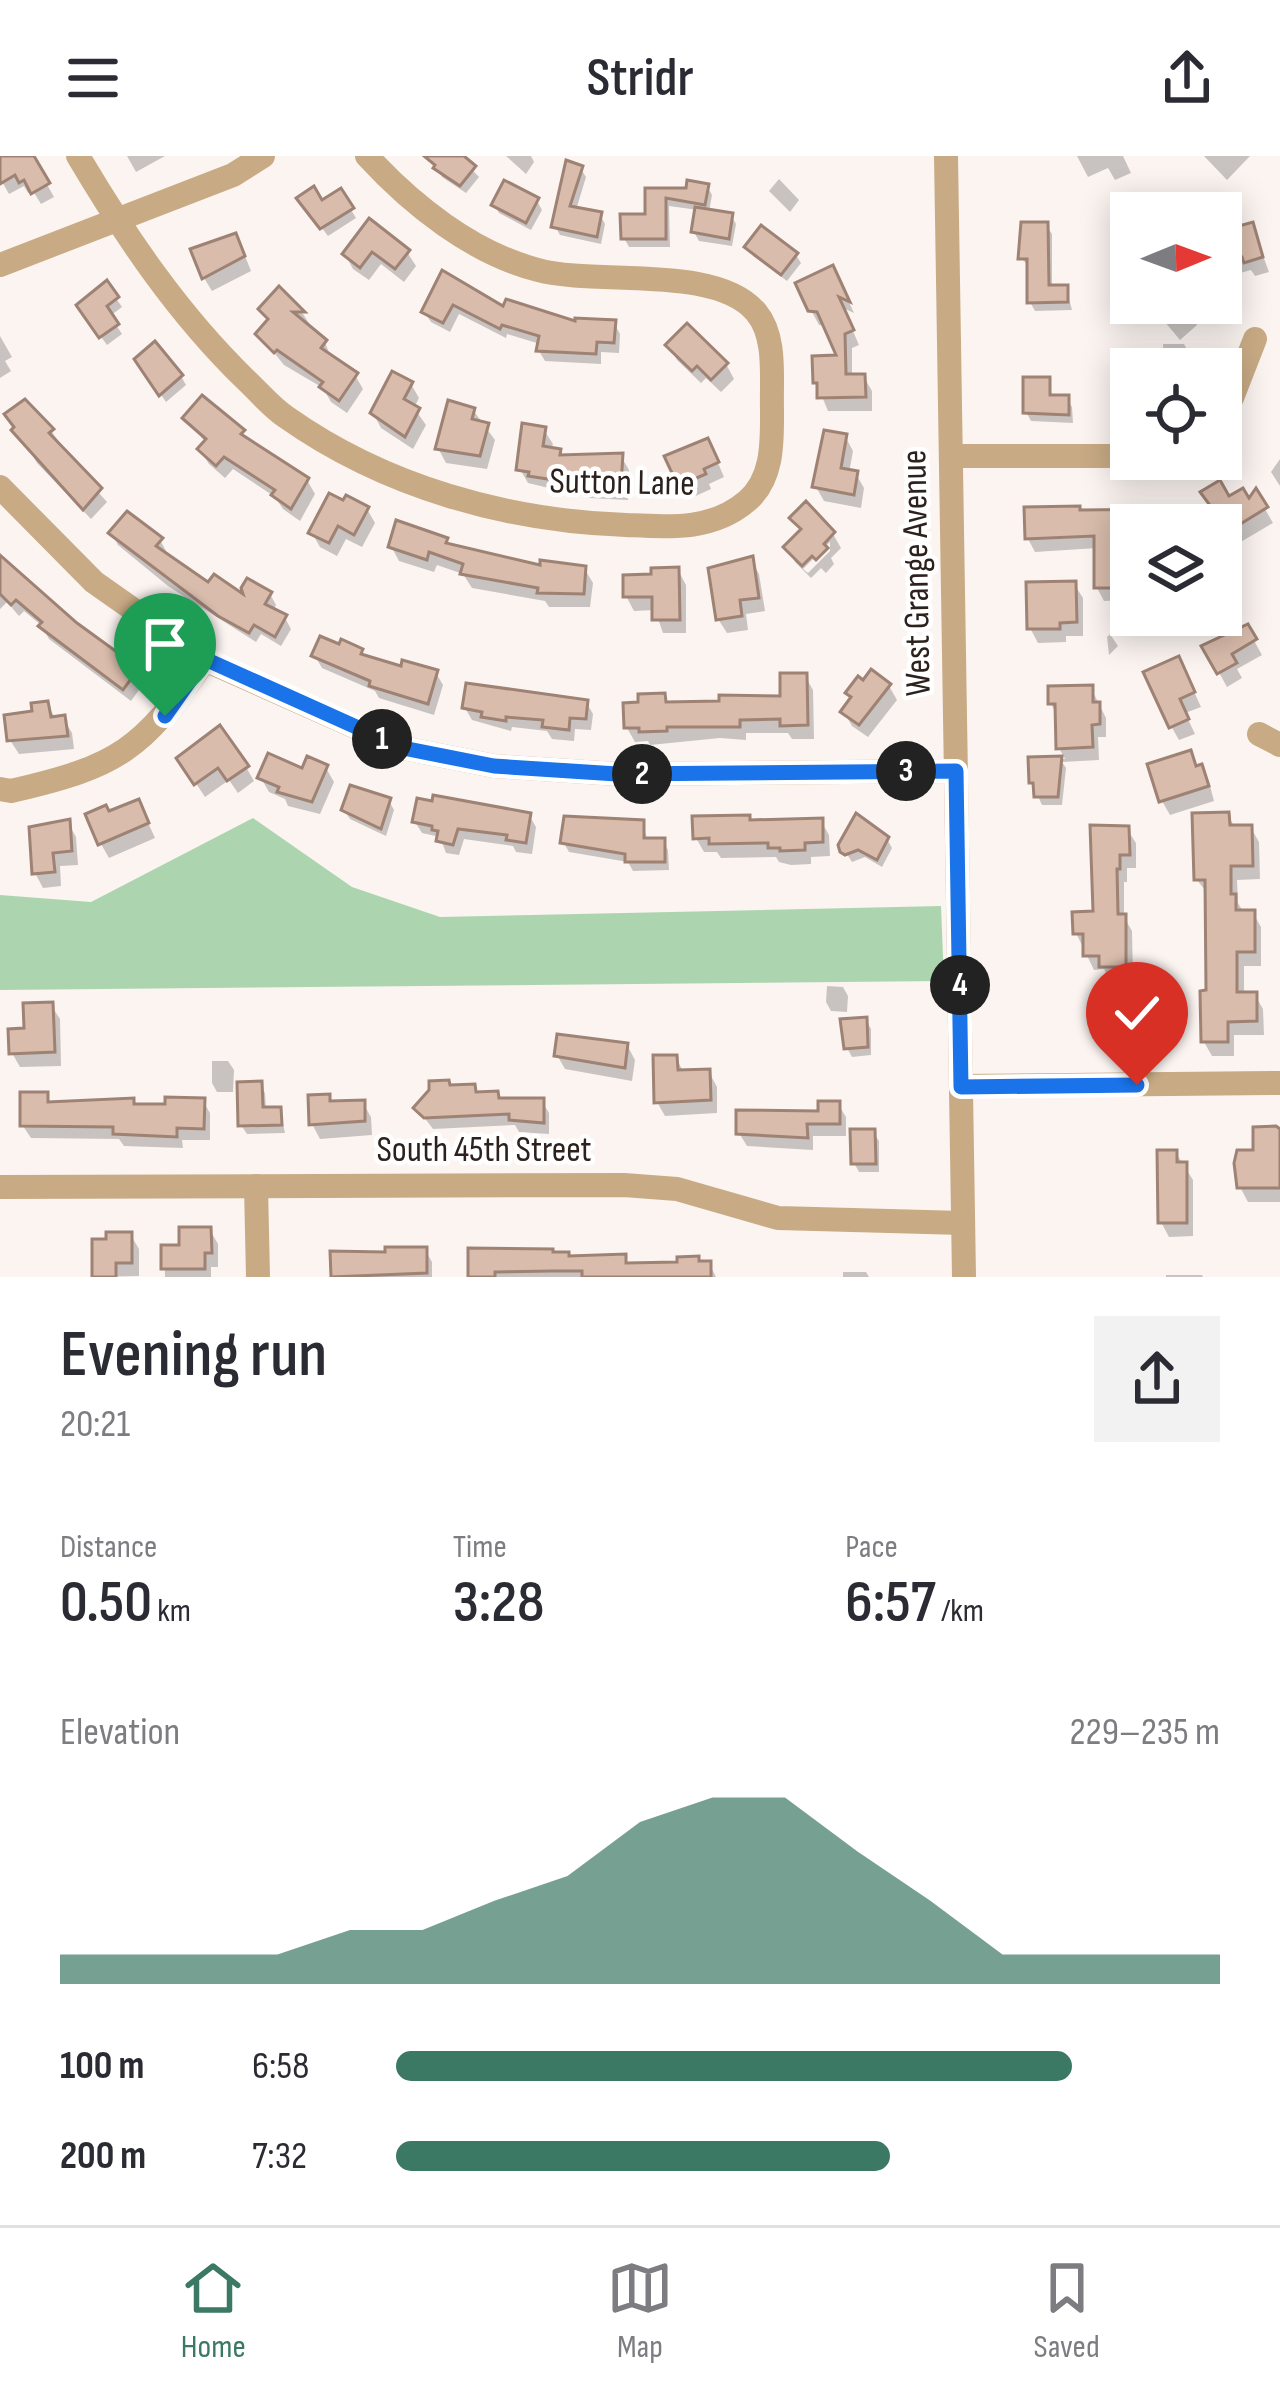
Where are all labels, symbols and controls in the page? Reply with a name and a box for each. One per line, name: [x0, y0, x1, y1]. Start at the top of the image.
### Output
icon: menu: [60, 45, 126, 111]
icon: share: [1154, 45, 1220, 111]
text: Stridr: [586, 46, 694, 111]
north arrow: [1110, 192, 1242, 324]
map controls: [1110, 192, 1242, 636]
button: locate: [1110, 348, 1242, 480]
street label: West Grange Avenue: [893, 449, 941, 697]
street label: Sutton Lane: [549, 460, 695, 506]
button: layers: [1110, 504, 1242, 636]
pin: [114, 593, 216, 716]
icon: arrive: [132, 611, 198, 677]
pin: 1: [352, 709, 412, 769]
text: 1: [376, 719, 388, 759]
pin: 3: [876, 741, 936, 801]
pin: 2: [612, 744, 672, 804]
text: 3: [899, 751, 913, 791]
text: 2: [635, 754, 649, 794]
pin: 4: [930, 955, 990, 1015]
pin: [1086, 962, 1188, 1085]
text: 4: [952, 965, 968, 1005]
icon: check: [1104, 980, 1170, 1046]
street label: South 45th Street: [376, 1129, 592, 1172]
text: Evening run: [60, 1316, 327, 1395]
button: share: [1094, 1316, 1220, 1442]
text: 20:21: [60, 1401, 130, 1448]
text: Distance: [60, 1527, 157, 1567]
text: Time: [453, 1527, 507, 1567]
text: Pace: [845, 1527, 898, 1567]
text: 0.50: [60, 1567, 152, 1639]
text: 3:28: [453, 1567, 544, 1639]
text: 6:57: [845, 1567, 936, 1639]
text: km: [152, 1591, 191, 1631]
text: /km: [936, 1591, 984, 1631]
text: Elevation: [60, 1709, 180, 1756]
text: 229–235 m: [1069, 1709, 1220, 1756]
text: 100 m: [60, 2043, 144, 2090]
text: 6:58: [252, 2043, 309, 2090]
text: 200 m: [60, 2133, 146, 2180]
text: 7:32: [252, 2133, 307, 2180]
tab: Home: [180, 2255, 246, 2367]
tab: Map: [607, 2255, 673, 2367]
tab: Saved: [1034, 2255, 1100, 2367]

